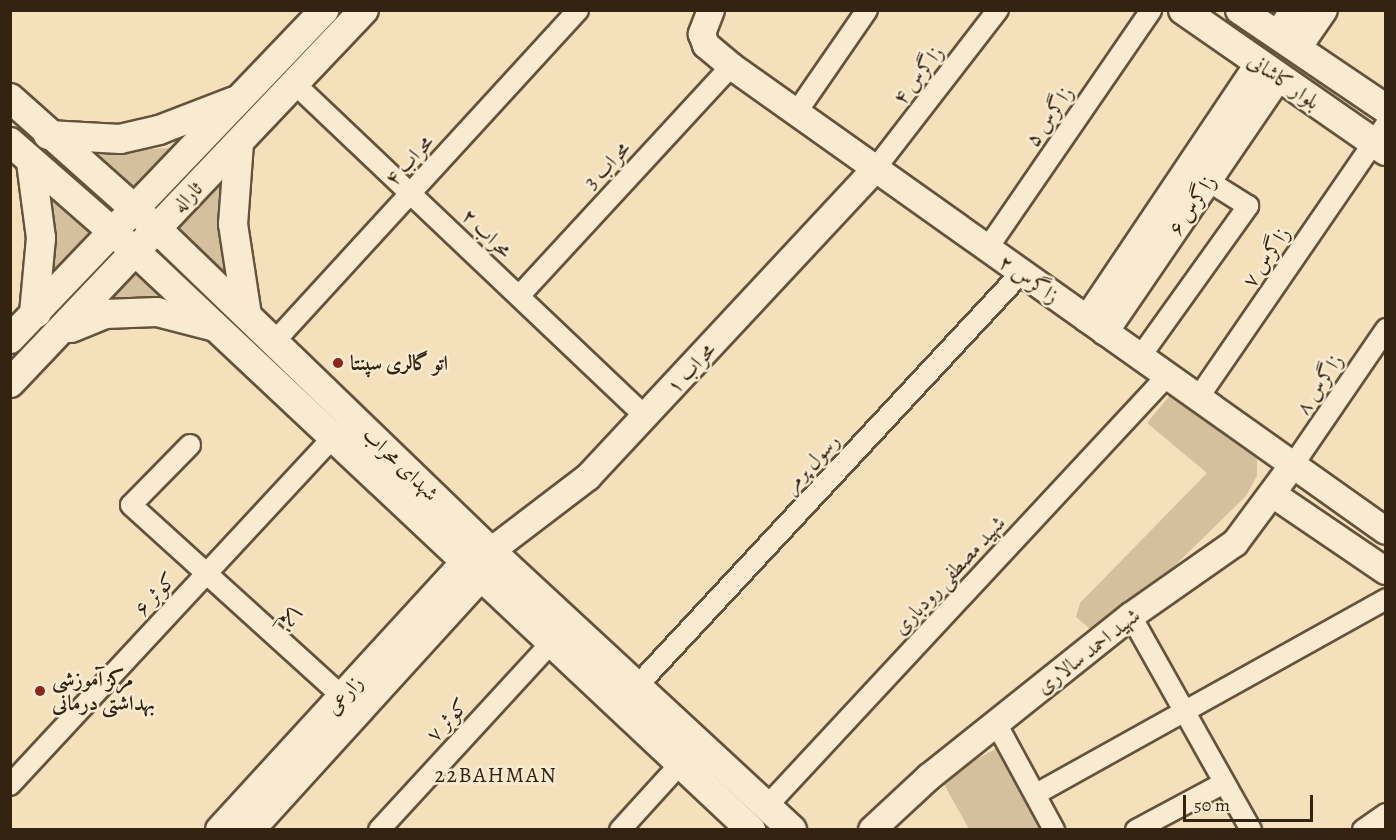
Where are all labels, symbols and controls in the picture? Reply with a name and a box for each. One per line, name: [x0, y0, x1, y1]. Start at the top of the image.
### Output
street label: زاگرس ۴: [887, 40, 949, 110]
street label: بلوار کاشانی: [1243, 47, 1325, 115]
street label: زاگرس ۵: [1019, 81, 1079, 151]
street label: محراب ۴: [379, 129, 439, 191]
street label: محراب 3: [578, 136, 636, 194]
street label: زاگرس ۶: [1163, 170, 1221, 240]
street label: ثاراله: [166, 176, 208, 218]
street label: محراب ۲: [457, 203, 517, 263]
street label: زاگرس ۷: [1237, 222, 1295, 292]
street label: زاگرس ۲: [994, 249, 1064, 309]
street label: محراب ۱: [661, 337, 721, 399]
street label: زاگرس ۸: [1290, 349, 1348, 419]
place label: اتو گالری سپنتا: [350, 350, 448, 376]
marker: اتو گالری سپنتا: [331, 356, 345, 370]
street label: شهدای محراب: [358, 422, 444, 506]
street label: رسول پرمر: [777, 428, 845, 498]
street label: شهید مصطفی رودباری: [887, 510, 1011, 640]
street label: کوثر ۶: [129, 567, 181, 621]
street label: یکم: [275, 601, 305, 633]
street label: شهید احمد سالاری: [1031, 603, 1145, 699]
place label: مرکز آموزشی بهداشتی درمانی: [52, 666, 155, 716]
street label: زارعی: [320, 670, 368, 720]
marker: مرکز آموزشی بهداشتی درمانی: [33, 684, 47, 698]
street label: کوثر ۷: [421, 693, 473, 747]
district label: 22BAHMAN: [435, 763, 557, 789]
scale bar: [1186, 783, 1316, 821]
text: 50 m: [1194, 793, 1230, 817]

